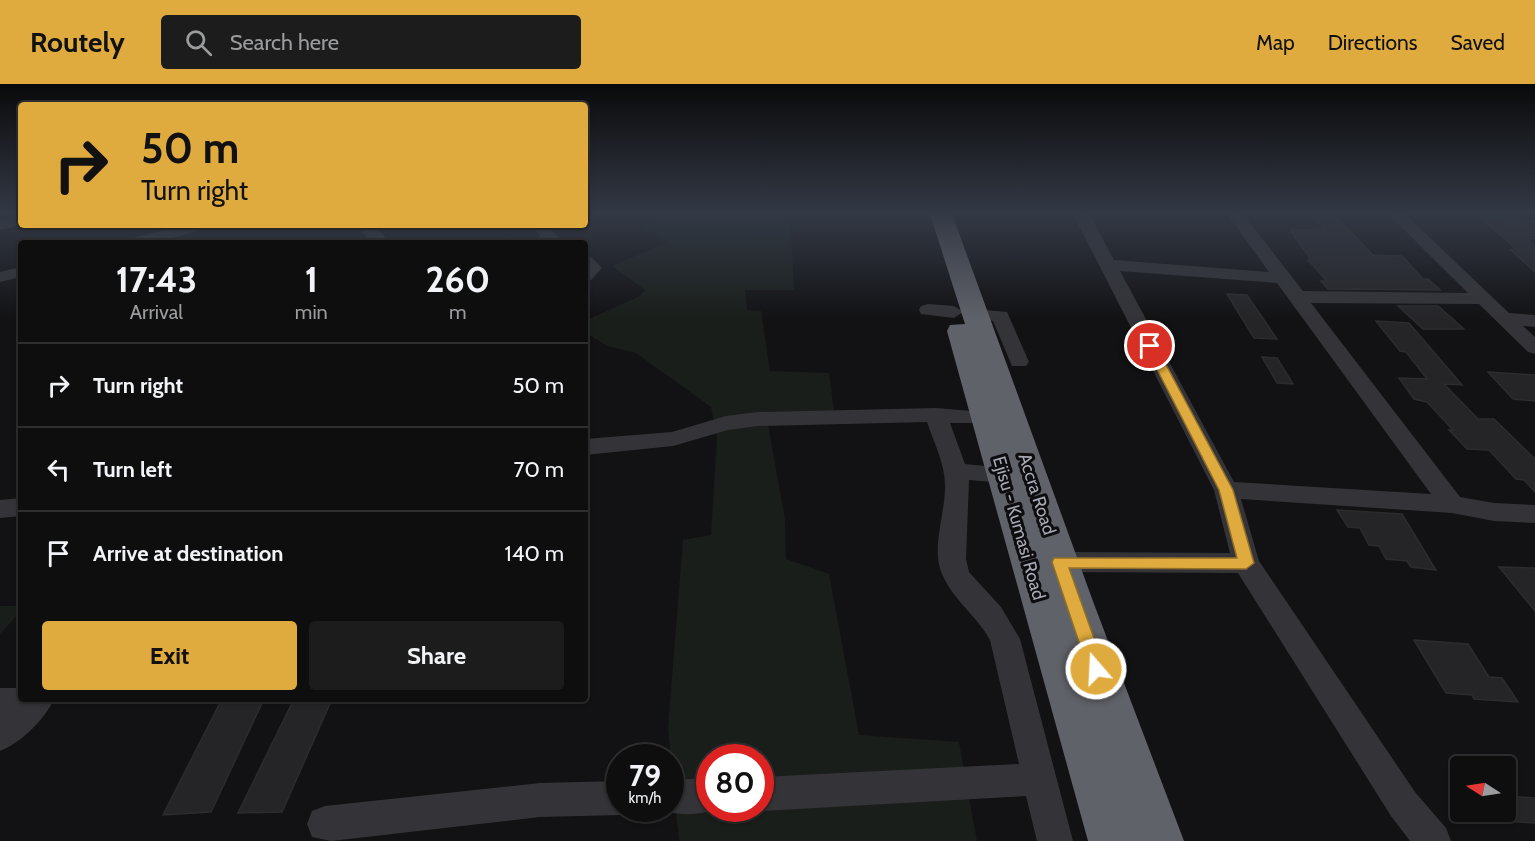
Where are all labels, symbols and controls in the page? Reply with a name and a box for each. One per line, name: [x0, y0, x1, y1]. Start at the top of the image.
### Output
search box: [161, 15, 581, 69]
text: Routely: [30, 25, 125, 59]
icon: search: [182, 26, 215, 59]
text: Search here: [230, 29, 339, 56]
text: Map: [1256, 30, 1295, 55]
text: Directions: [1328, 30, 1417, 55]
text: Saved: [1450, 30, 1505, 55]
text: 50 m: [141, 122, 239, 174]
icon: right: [42, 126, 120, 204]
text: Turn right: [141, 174, 248, 207]
text: 17:43: [116, 257, 197, 301]
text: 1: [305, 257, 318, 301]
text: 260: [426, 257, 490, 301]
text: Arrival: [130, 300, 183, 324]
text: min: [295, 300, 328, 324]
text: m: [449, 300, 467, 324]
pin: [1124, 320, 1175, 371]
icon: arrive: [1133, 329, 1166, 362]
icon: right: [42, 369, 75, 402]
text: Turn right: [93, 372, 183, 399]
text: 50 m: [512, 372, 564, 399]
street label: Accra Road: [1013, 450, 1061, 538]
icon: left: [42, 453, 75, 486]
street label: Ejisu - Kumasi Road: [988, 454, 1050, 602]
text: Turn left: [93, 456, 172, 483]
text: 70 m: [514, 456, 564, 483]
icon: arrive: [42, 537, 75, 570]
text: Arrive at destination: [93, 540, 283, 567]
text: 140 m: [505, 540, 564, 567]
button: Exit: [42, 621, 297, 690]
button: Share: [309, 621, 564, 690]
position arrow: [1064, 637, 1128, 701]
speed limit sign: 80: [696, 744, 774, 822]
north arrow: [1450, 756, 1516, 822]
map controls: [1450, 756, 1516, 822]
text: 79: [629, 757, 661, 794]
text: km/h: [629, 789, 661, 807]

